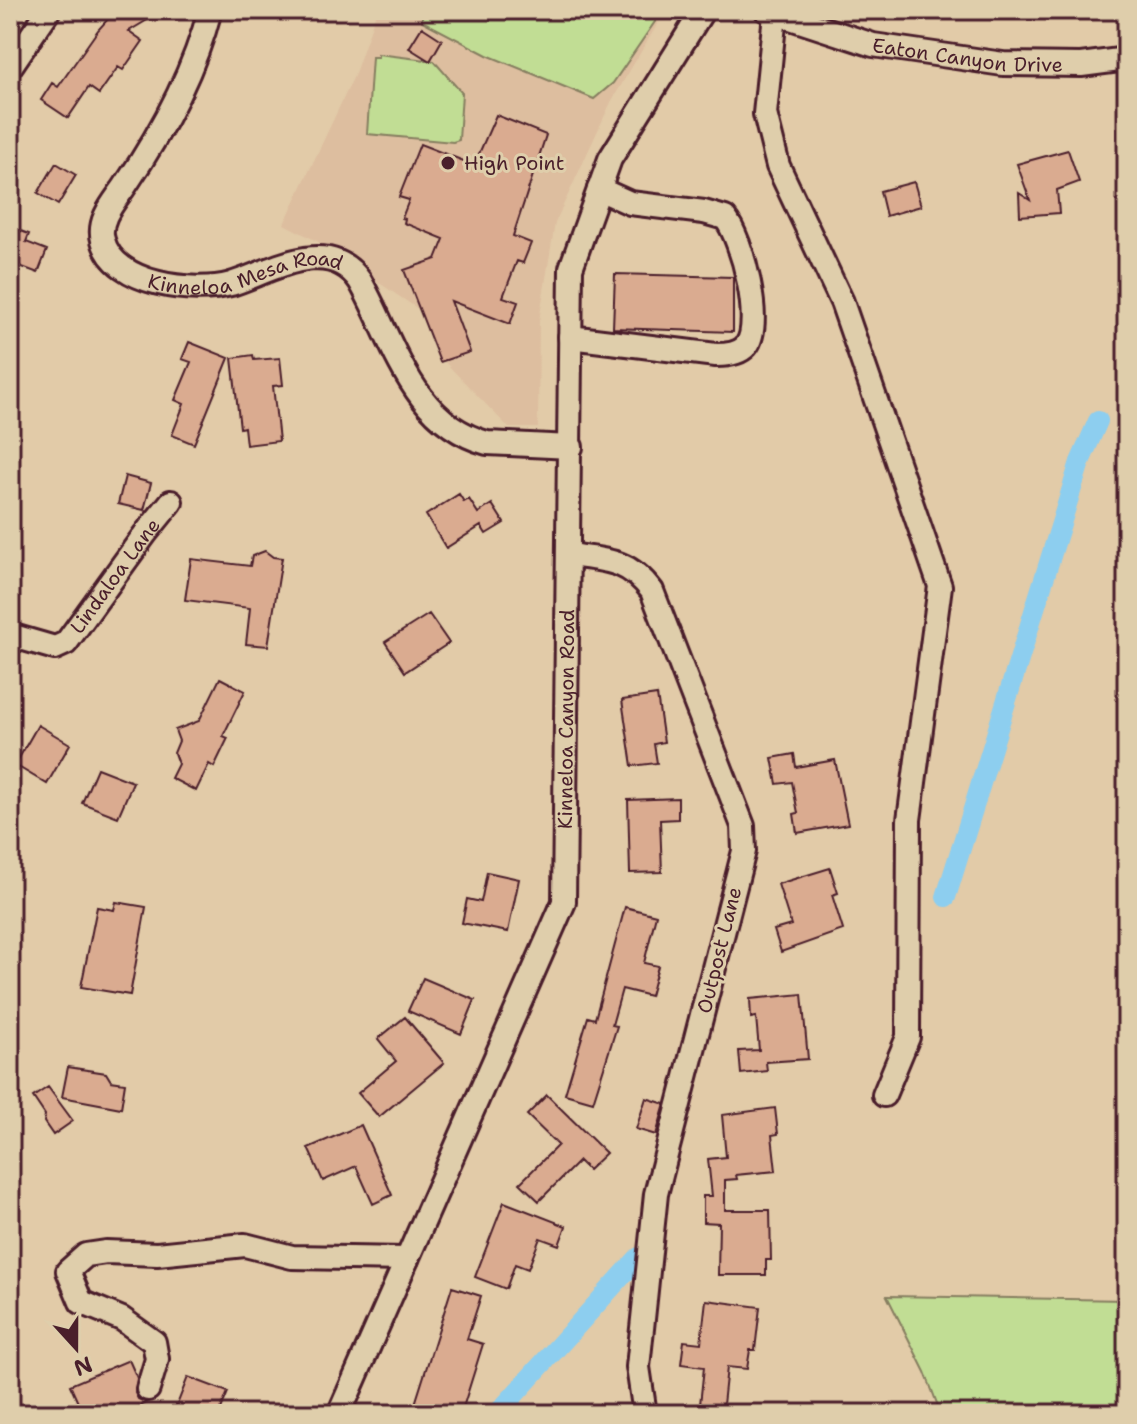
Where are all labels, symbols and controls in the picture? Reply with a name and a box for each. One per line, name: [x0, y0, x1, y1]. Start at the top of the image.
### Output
street label: Eaton Canyon Drive: [871, 32, 1063, 78]
place label: High Point: [464, 150, 564, 176]
marker: High Point: [439, 154, 457, 172]
street label: Kinneloa Mesa Road: [145, 245, 347, 301]
street label: Lindaloa Lane: [64, 513, 166, 639]
street label: Kinneloa Canyon Road: [552, 609, 580, 829]
street label: Outpost Lane: [691, 884, 747, 1016]
north arrow: [36, 1308, 116, 1388]
text: N: [70, 1350, 96, 1383]

